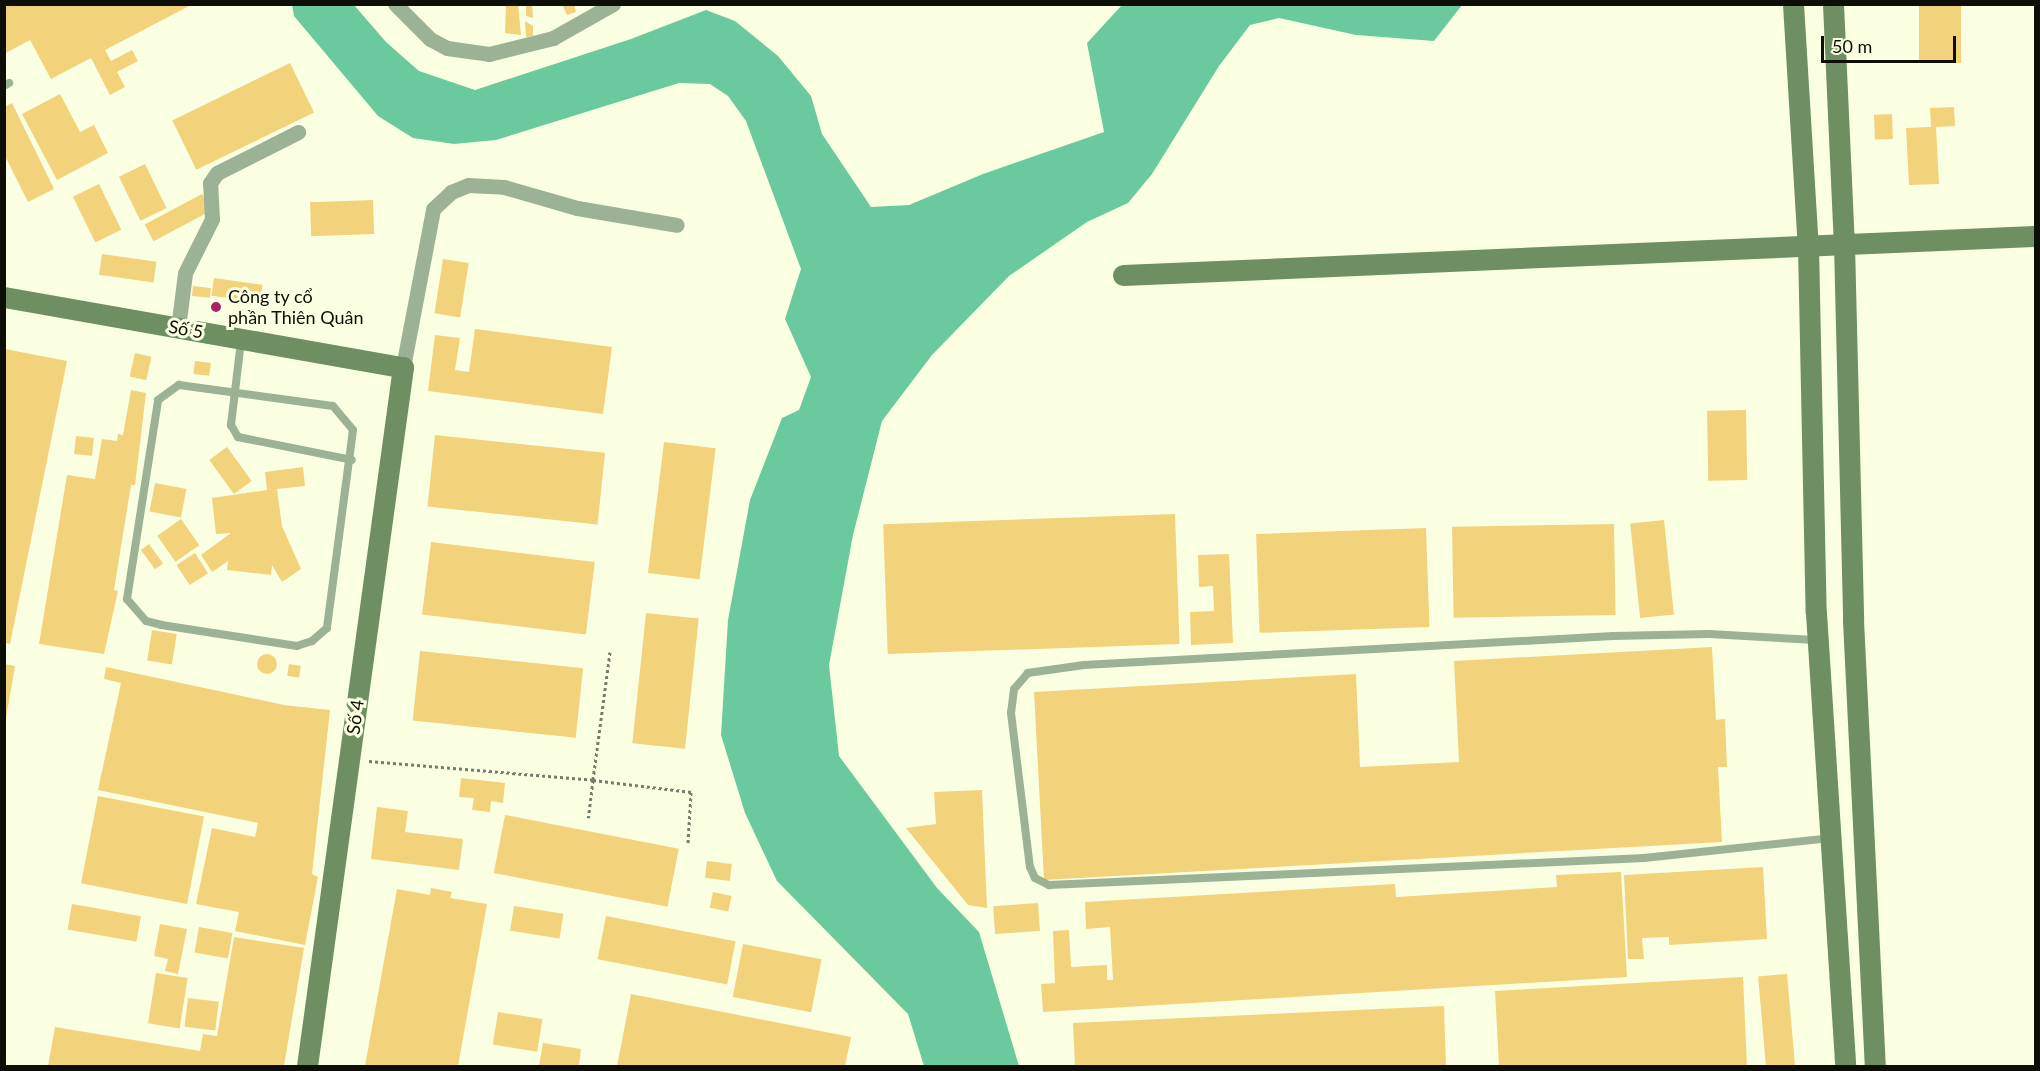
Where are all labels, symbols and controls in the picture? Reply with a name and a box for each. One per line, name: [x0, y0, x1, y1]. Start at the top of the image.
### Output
scale bar: [1824, 24, 1959, 62]
text: 50 m: [1832, 35, 1872, 57]
place label: Công ty cổ phần Thiên Quân: [228, 286, 364, 328]
marker: Công ty cổ phần Thiên Quân: [209, 300, 223, 314]
street label: Số 5: [167, 315, 205, 343]
street label: Số 4: [342, 698, 368, 736]

